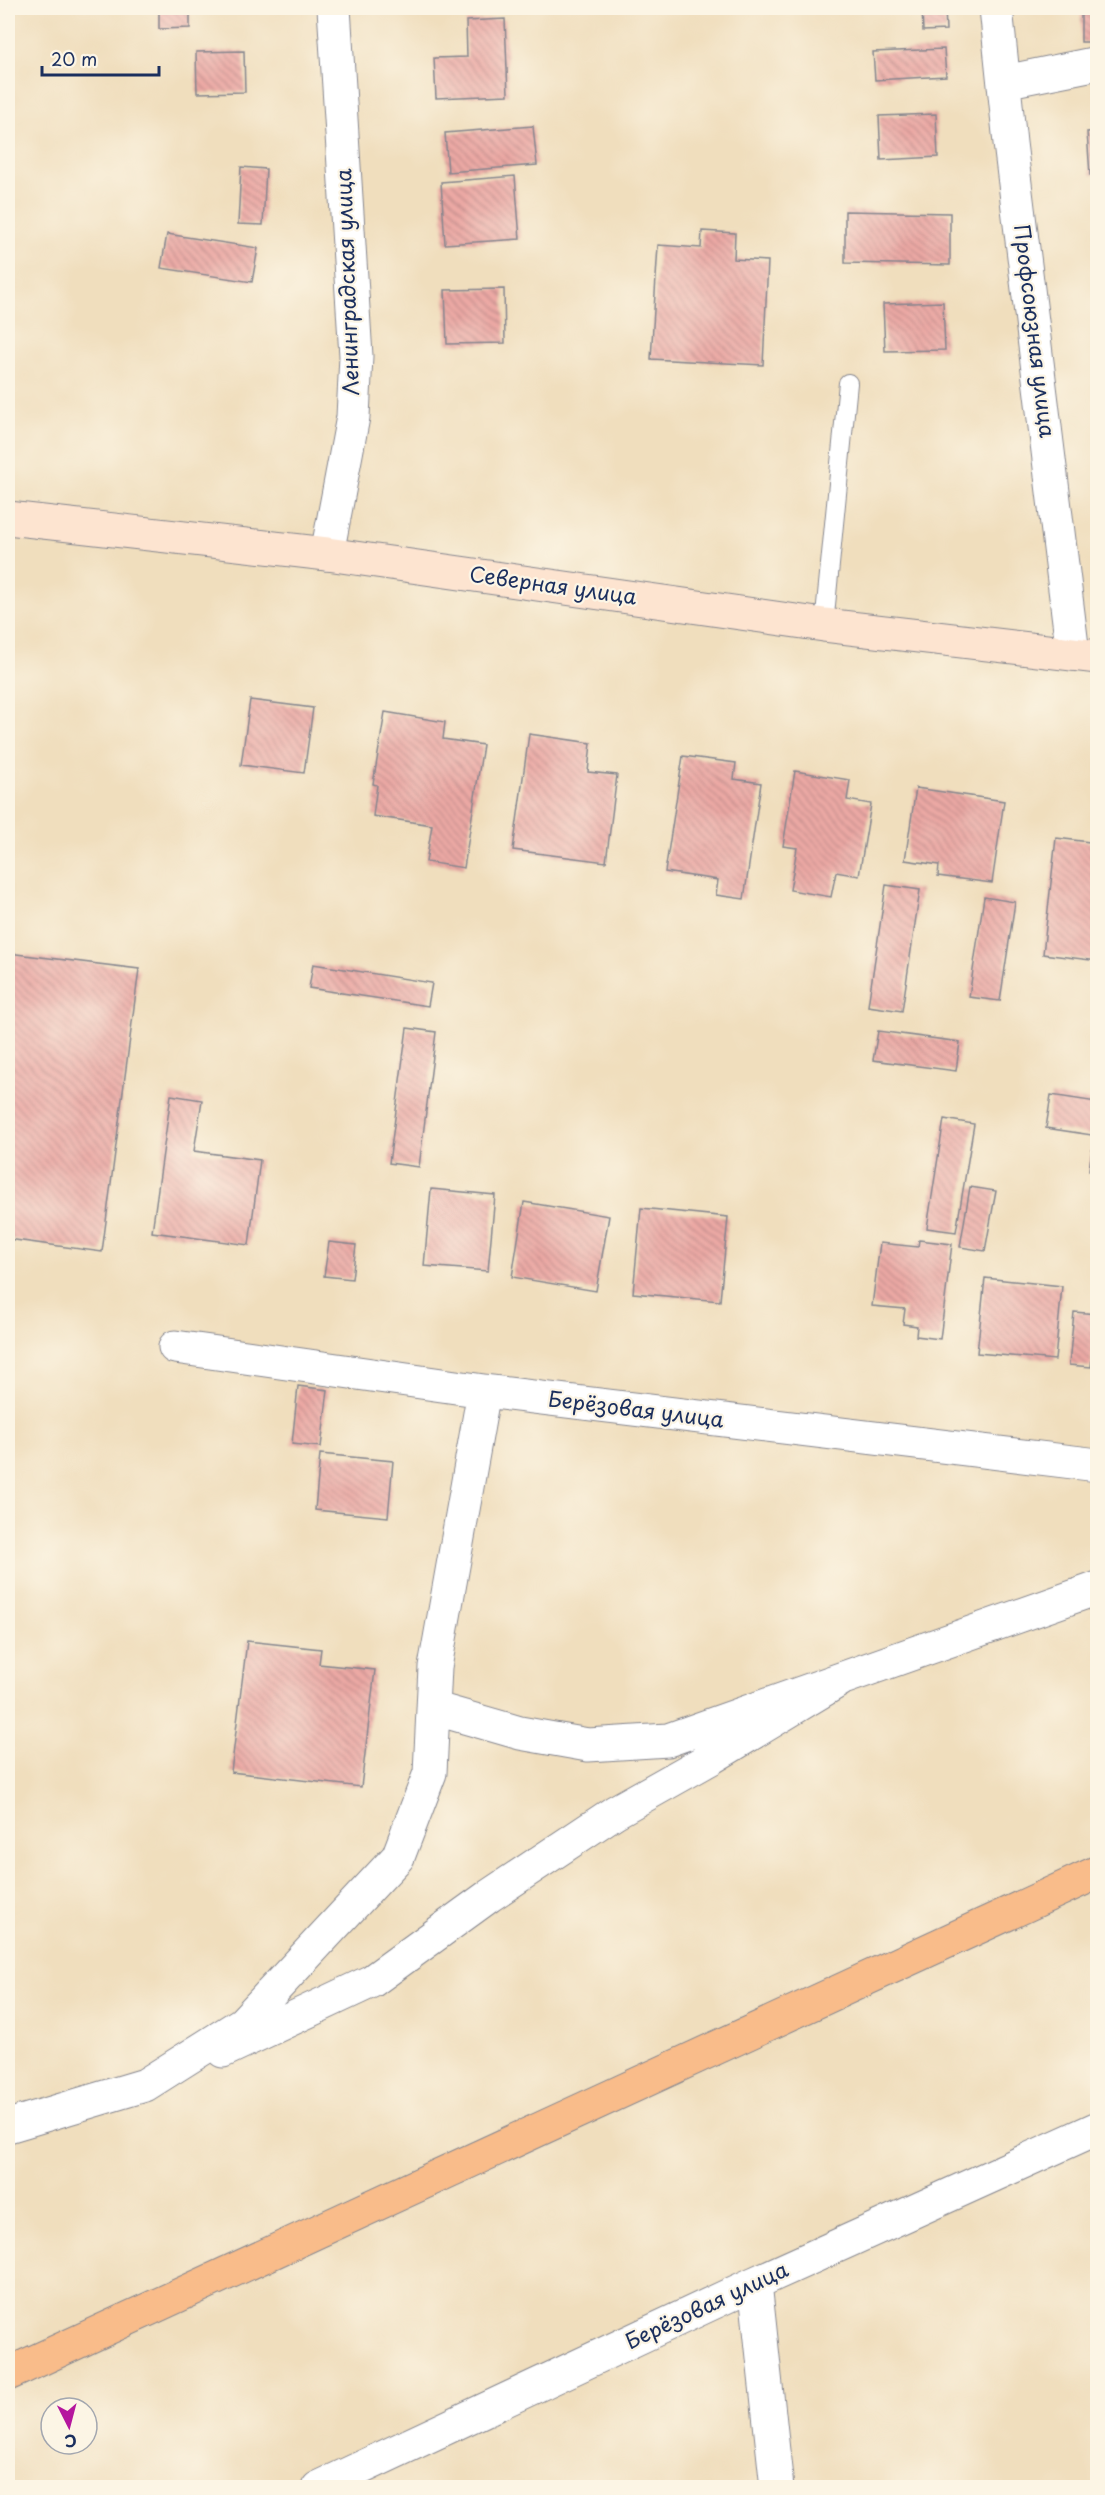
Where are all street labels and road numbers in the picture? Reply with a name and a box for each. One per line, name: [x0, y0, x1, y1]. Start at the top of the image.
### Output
street label: Ленинградская улица: [326, 167, 366, 396]
street label: Профсоюзная улица: [1007, 222, 1065, 440]
street label: Северная улица: [467, 556, 640, 612]
street label: Берёзовая улица: [547, 1381, 727, 1435]
street label: Берёзовая улица: [619, 2252, 794, 2356]

